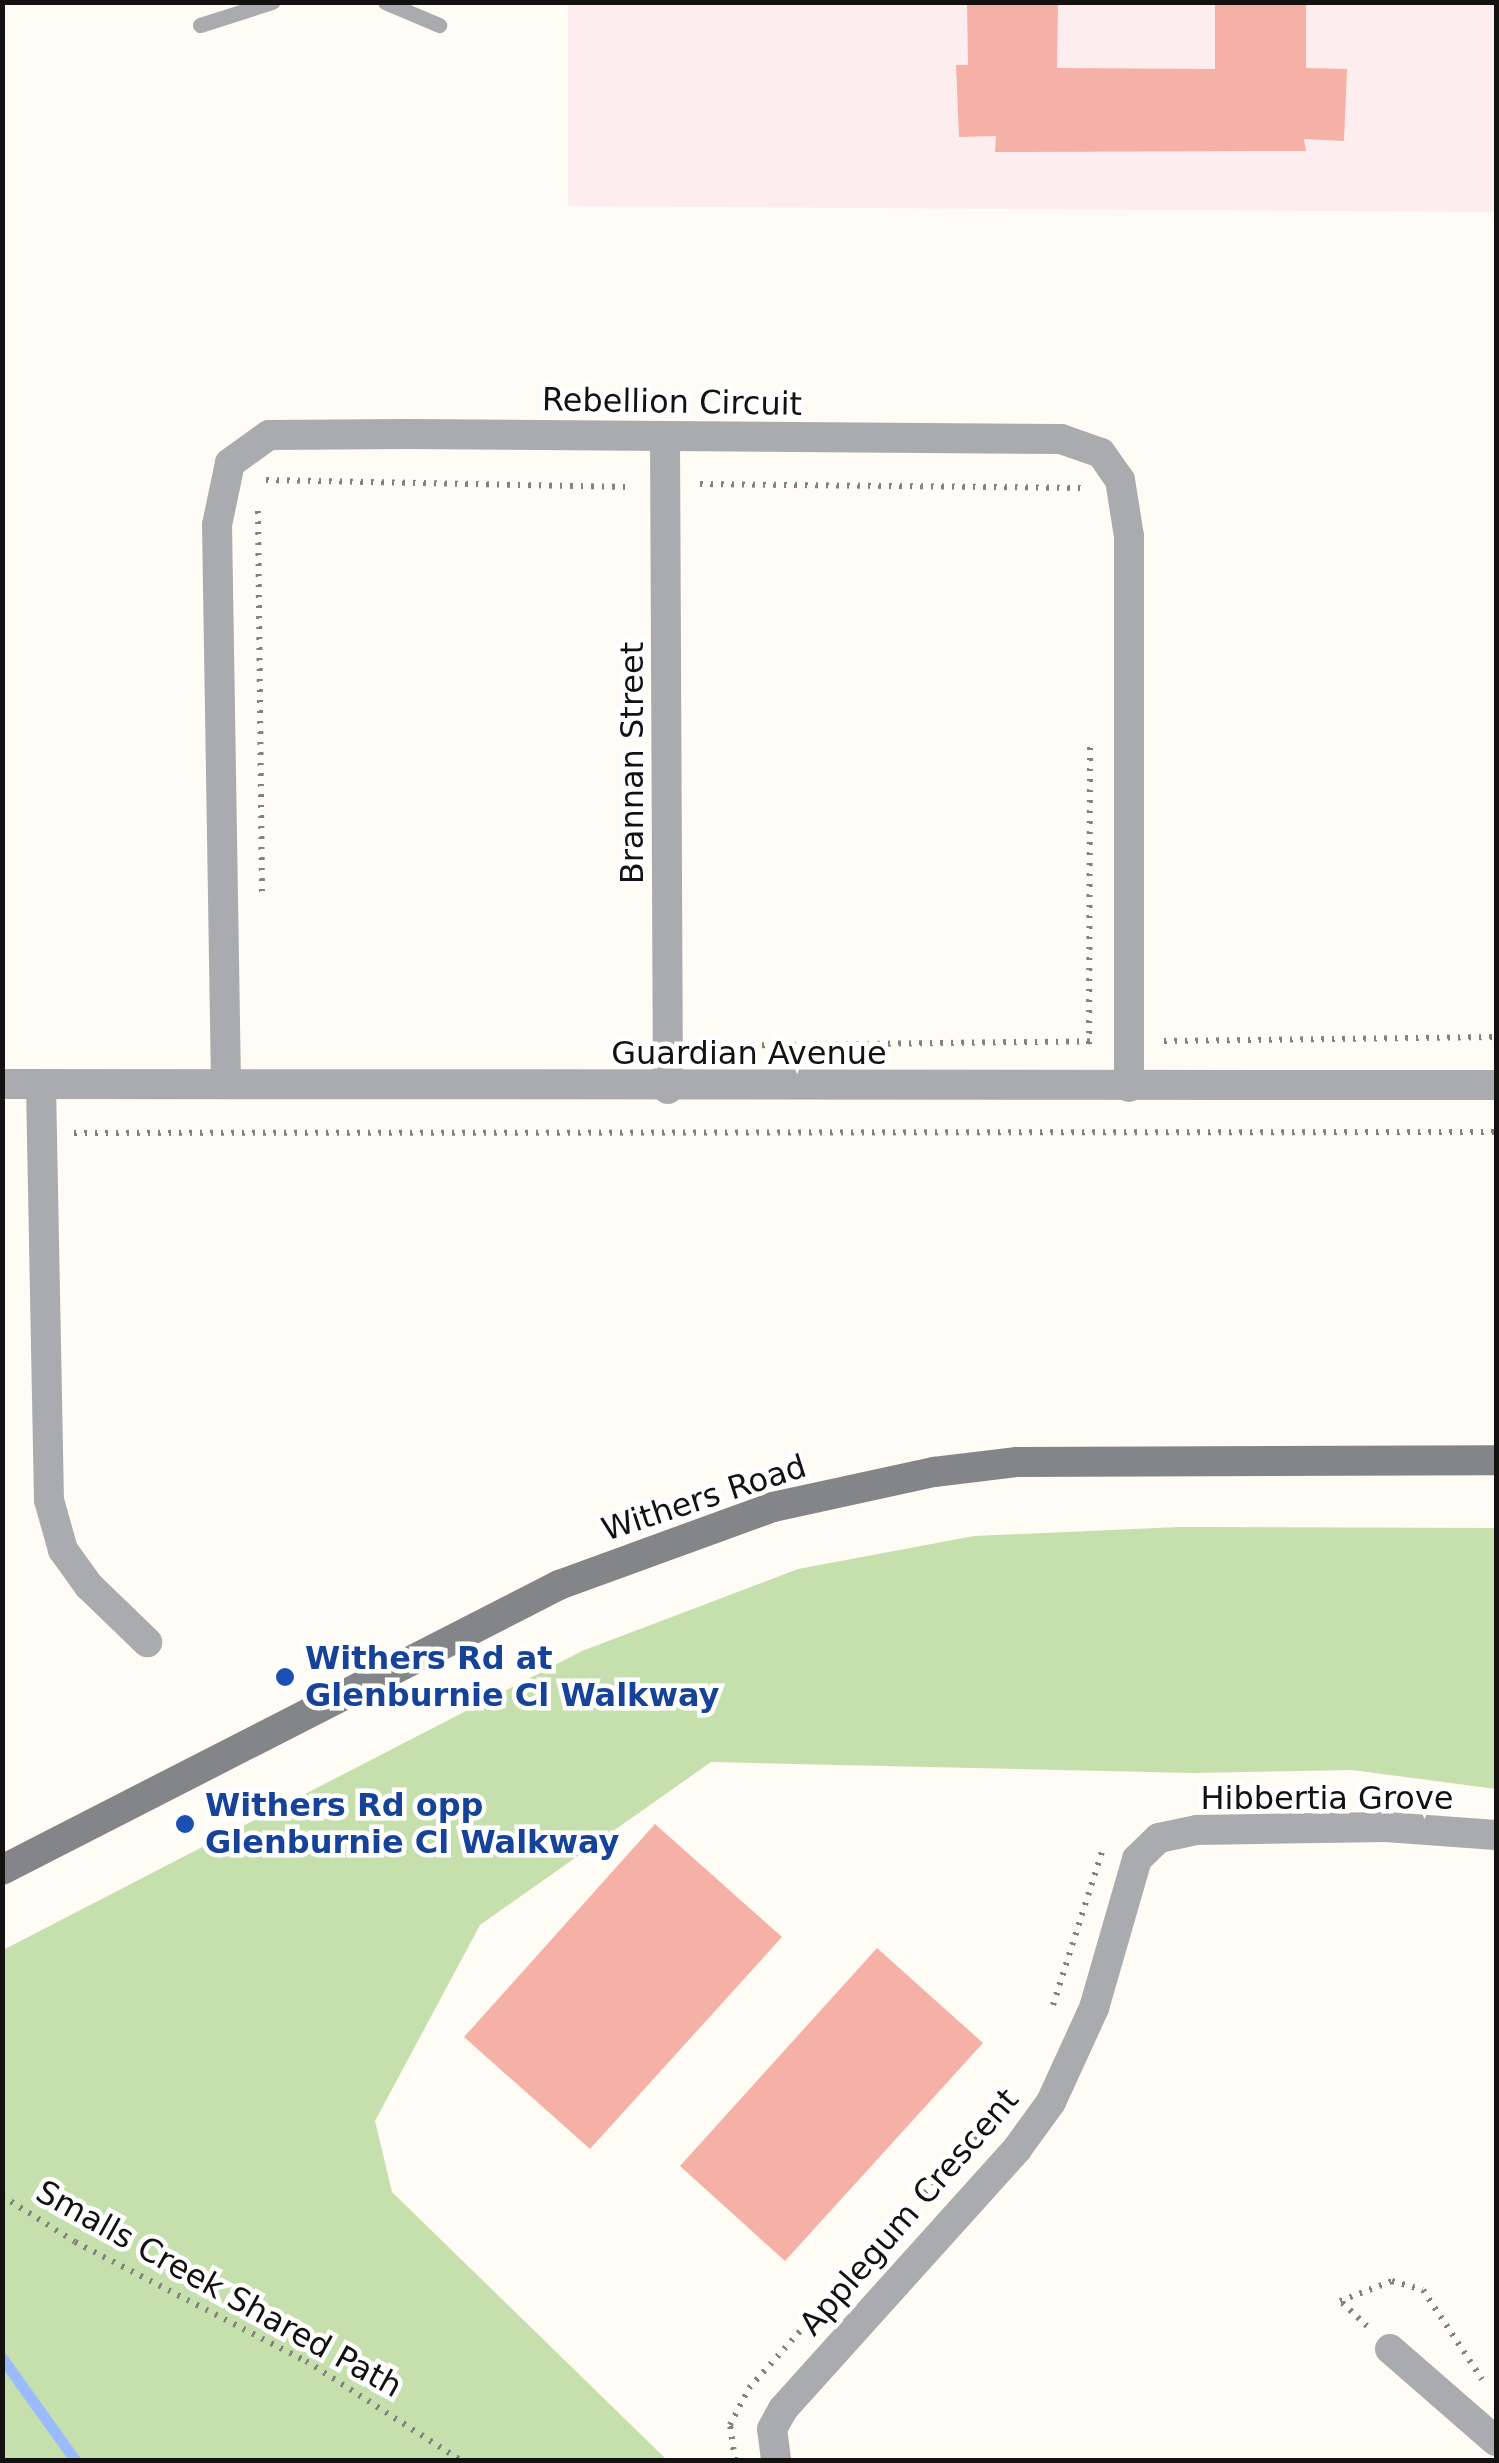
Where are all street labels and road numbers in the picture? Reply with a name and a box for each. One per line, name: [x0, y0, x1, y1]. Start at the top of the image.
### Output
street label: Rebellion Circuit: [542, 381, 802, 423]
street label: Brannan Street: [613, 642, 651, 884]
street label: Guardian Avenue: [611, 1034, 887, 1072]
street label: Withers Road: [597, 1447, 811, 1549]
street label: Hibbertia Grove: [1200, 1779, 1454, 1817]
street label: Applegum Crescent: [791, 2081, 1027, 2343]
street label: Smalls Creek Shared Path: [30, 2172, 408, 2406]

